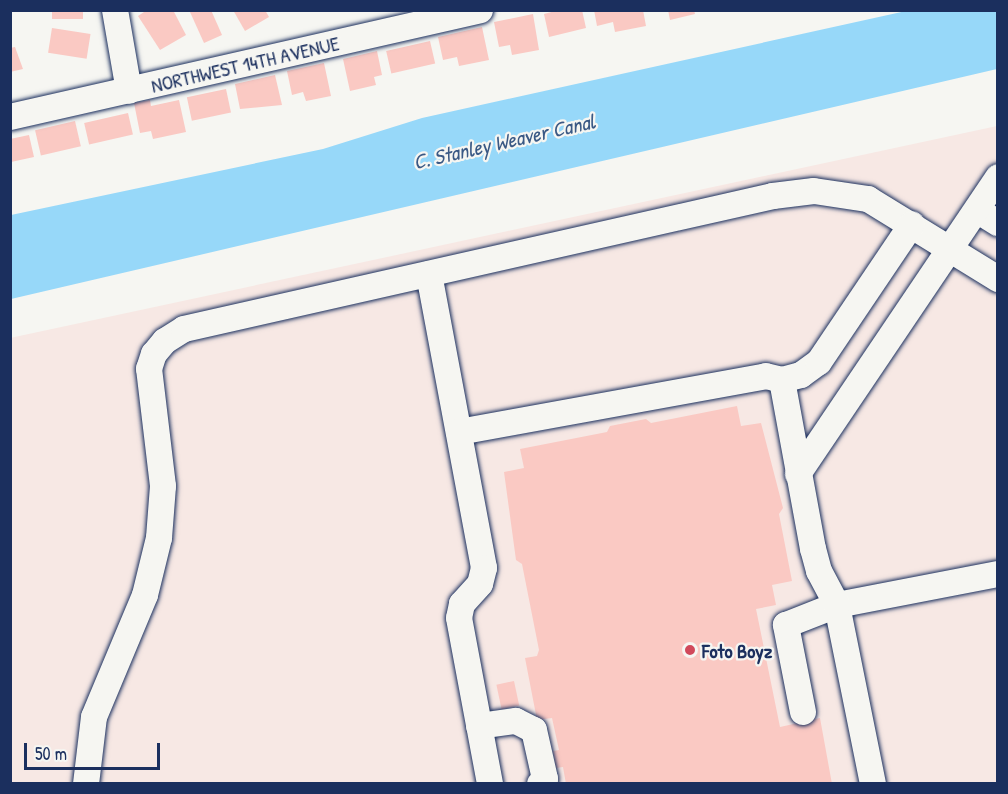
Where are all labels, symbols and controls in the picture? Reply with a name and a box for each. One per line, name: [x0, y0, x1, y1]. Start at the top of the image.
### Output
street label: NORTHWEST 14TH AVENUE: [149, 31, 341, 97]
water label: C. Stanley Weaver Canal: [411, 109, 597, 175]
place label: Foto Boyz: [702, 638, 772, 662]
marker: Foto Boyz: [683, 643, 697, 657]
scale bar: [27, 731, 164, 769]
text: 50 m: [35, 741, 67, 766]

